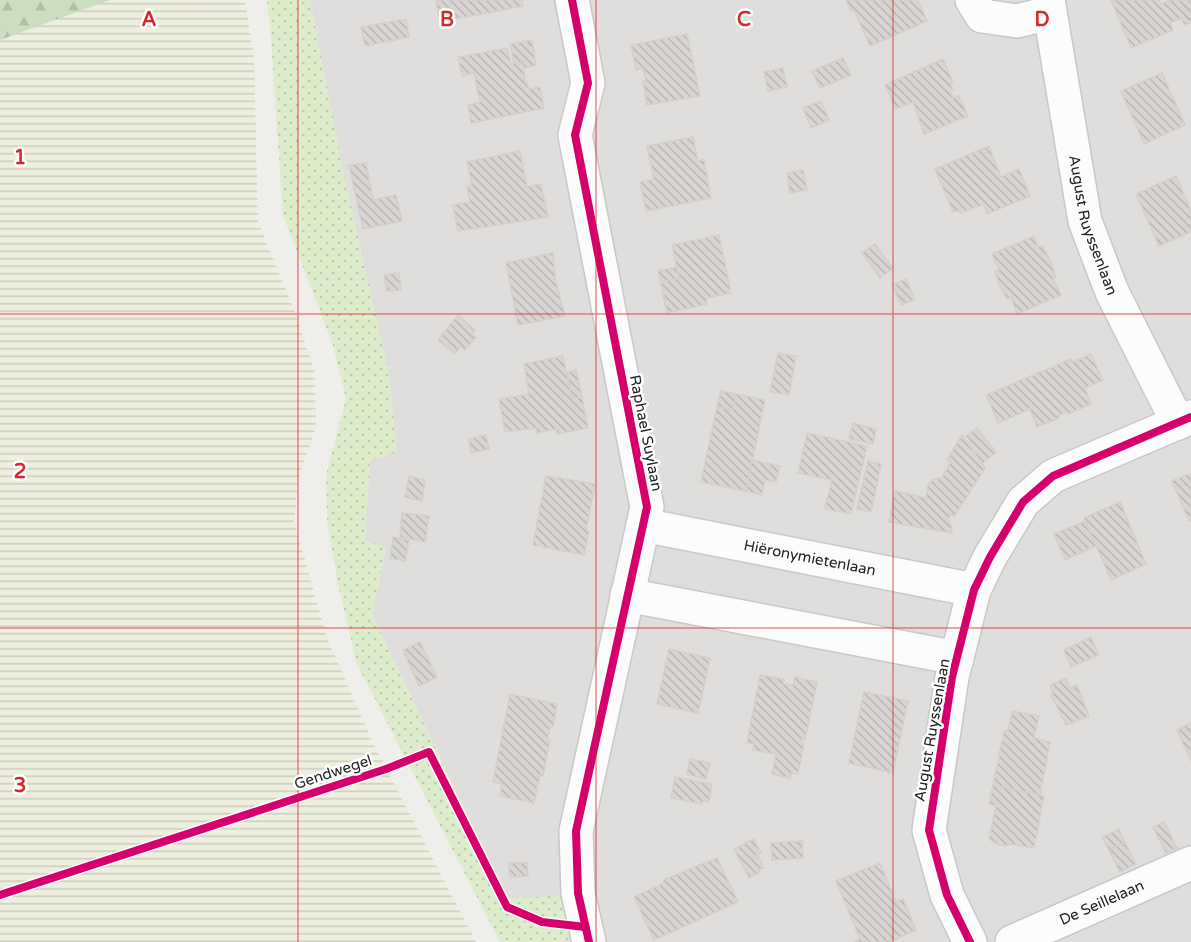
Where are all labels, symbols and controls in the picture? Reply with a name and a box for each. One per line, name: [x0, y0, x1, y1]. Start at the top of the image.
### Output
text: A: [142, 8, 157, 32]
text: B: [440, 8, 454, 32]
text: C: [737, 8, 751, 32]
text: D: [1034, 8, 1050, 32]
text: 1: [14, 146, 26, 170]
street label: August Ruyssenlaan: [1065, 154, 1121, 298]
street label: Raphael Suylaan: [626, 373, 666, 493]
text: 2: [14, 460, 26, 484]
street label: Hiëronymietenlaan: [742, 536, 877, 580]
street label: August Ruyssenlaan: [911, 657, 953, 803]
street label: Gendwegel: [292, 751, 374, 793]
text: 3: [14, 774, 26, 798]
street label: De Seillelaan: [1057, 876, 1147, 929]

